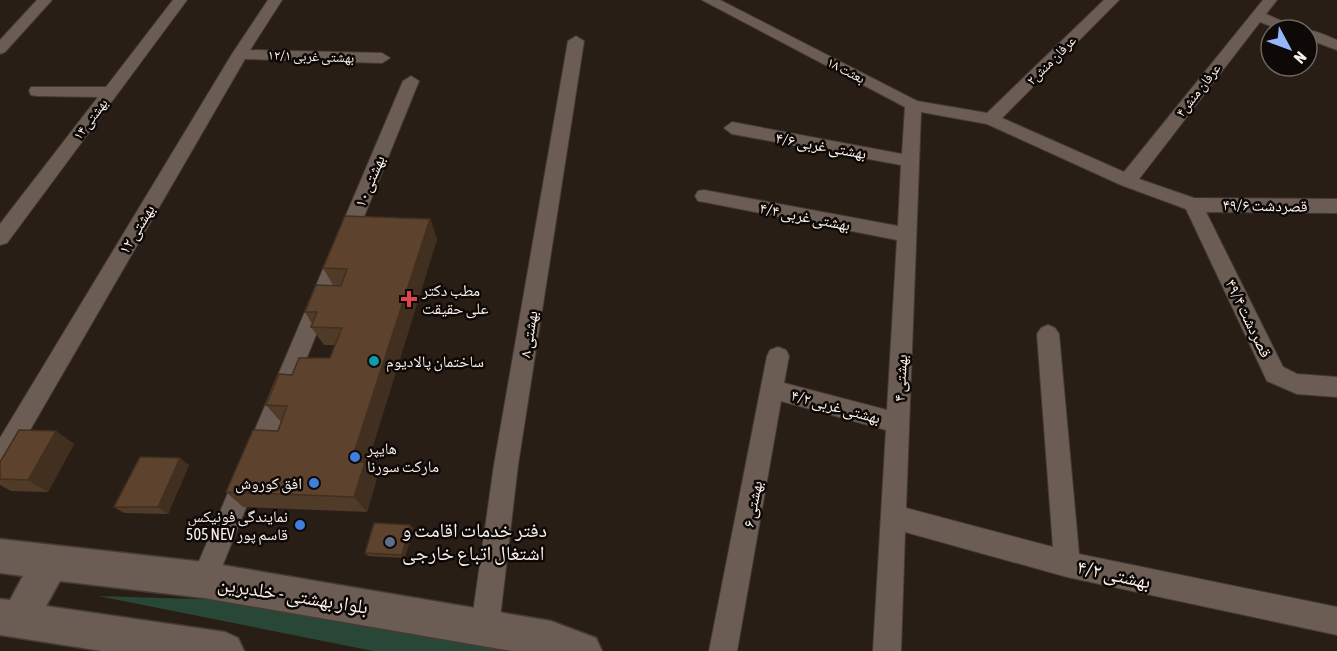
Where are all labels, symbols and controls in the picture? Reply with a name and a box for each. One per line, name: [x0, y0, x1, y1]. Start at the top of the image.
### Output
north arrow: [1259, 18, 1319, 78]
street label: عرفان منش۲: [1023, 32, 1080, 89]
street label: ۱۲/۱ بهشتی غربی: [267, 46, 355, 67]
text: N: [1290, 48, 1310, 67]
street label: بعثت ۱۸: [824, 54, 868, 87]
street label: عرفان منش۴: [1172, 60, 1225, 120]
street label: ۱۴ بهشتی: [69, 95, 112, 143]
street label: ۴/۶ بهشتی غربی: [774, 128, 868, 164]
street label: ۱۰ بهشتی: [350, 152, 390, 210]
street label: قصردشت ۴۹/۶: [1222, 195, 1308, 216]
street label: ۴/۴ بهشتی غربی: [758, 198, 852, 236]
street label: ۱۲ بهشتی: [114, 201, 159, 258]
street label: قصردشت ۴۹/۴: [1221, 276, 1276, 361]
place label: مطب دکتر علی حقیقت: [421, 281, 489, 319]
marker: مطب دکتر علی حقیقت: [400, 290, 418, 308]
street label: ۸ بهشتی: [515, 309, 543, 359]
place label: ساختمان پالادیوم: [386, 352, 484, 372]
marker: ساختمان پالادیوم: [367, 354, 381, 368]
street label: ۴ بهشتی: [890, 354, 912, 402]
street label: ۴/۲ بهشتی غربی: [789, 385, 883, 429]
place label: هایپر مارکت سورنا: [366, 439, 439, 476]
marker: هایپر مارکت سورنا: [348, 450, 362, 464]
place label: افق کوروش: [235, 474, 302, 494]
marker: افق کوروش: [307, 476, 321, 490]
street label: ۶ بهشتی: [739, 479, 767, 529]
place label: نمایندگی فونیکس 505 NEV قاسم پور: [186, 507, 288, 545]
marker: نمایندگی فونیکس 505 NEV قاسم پور: [293, 518, 307, 532]
place label: دفتر خدمات اقامت و اشتغال اتباع خارجی: [402, 518, 547, 566]
marker: دفتر خدمات اقامت و اشتغال اتباع خارجی: [383, 535, 397, 549]
street label: ۴/۲ بهشتی: [1075, 554, 1153, 594]
street label: بلوار بهشتی - خلدبرین: [216, 571, 370, 619]

